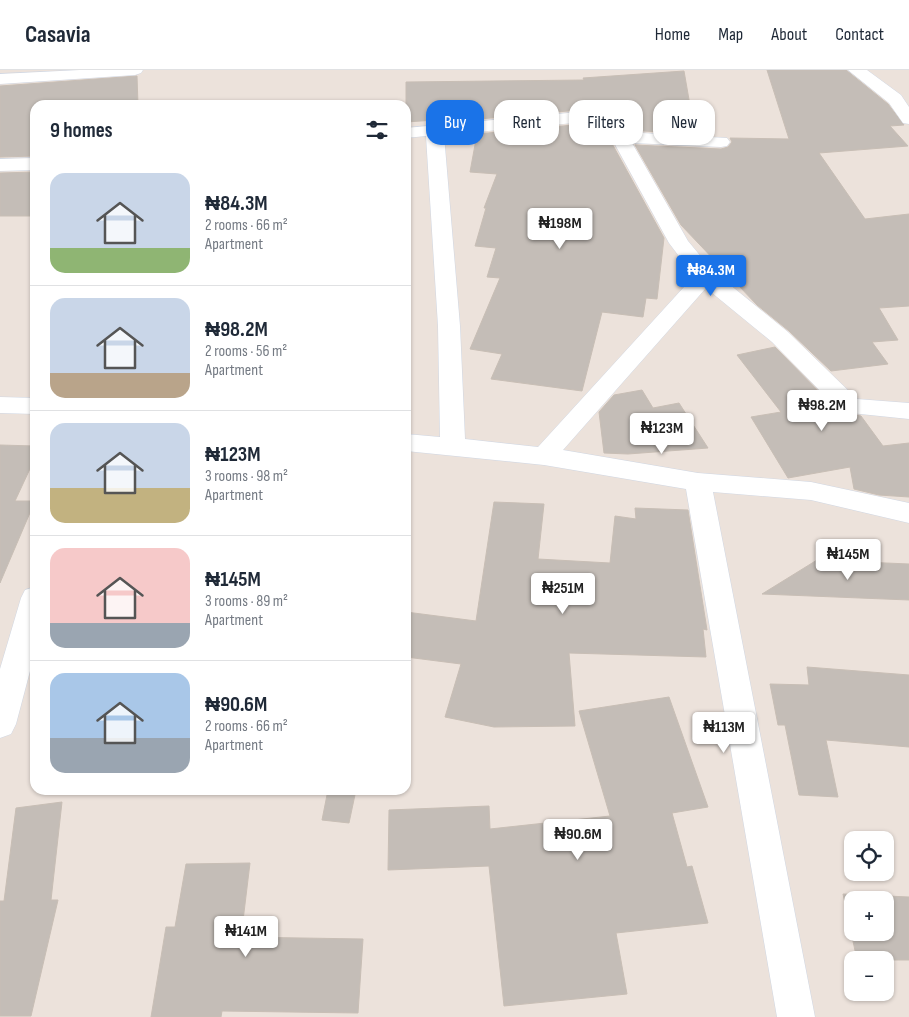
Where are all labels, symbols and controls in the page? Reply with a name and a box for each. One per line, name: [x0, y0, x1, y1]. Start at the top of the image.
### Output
text: Casavia: [25, 20, 91, 49]
text: Home: [655, 24, 690, 45]
text: Map: [718, 24, 743, 45]
text: About: [771, 24, 807, 45]
text: Contact: [835, 24, 884, 45]
chip: Buy: [426, 100, 484, 145]
chip: Rent: [494, 100, 559, 145]
chip: Filters: [569, 100, 643, 145]
chip: New: [653, 100, 715, 145]
icon: filters: [363, 116, 391, 144]
text: 9 homes: [50, 118, 113, 143]
text: ₦84.3M: [205, 191, 268, 216]
icon: home: [90, 193, 150, 253]
pin: ₦198M: [525, 208, 595, 250]
text: ₦198M: [538, 214, 582, 233]
text: 2 rooms · 66 m²: [205, 216, 288, 235]
text: Apartment: [205, 235, 263, 254]
pin: ₦84.3M: [670, 254, 752, 297]
text: ₦84.3M: [687, 261, 735, 280]
text: ₦98.2M: [205, 317, 268, 342]
icon: home: [90, 318, 150, 378]
text: 2 rooms · 56 m²: [205, 342, 287, 361]
text: Apartment: [205, 361, 263, 380]
pin: ₦98.2M: [781, 390, 863, 432]
text: ₦98.2M: [798, 396, 846, 415]
pin: ₦123M: [627, 412, 697, 455]
text: ₦123M: [641, 419, 683, 438]
text: ₦123M: [205, 442, 261, 467]
icon: home: [90, 443, 150, 503]
text: 3 rooms · 98 m²: [205, 467, 288, 486]
text: Apartment: [205, 486, 263, 505]
pin: ₦145M: [813, 538, 883, 581]
text: ₦145M: [827, 545, 869, 564]
text: ₦145M: [205, 567, 261, 592]
icon: home: [90, 568, 150, 628]
pin: ₦251M: [528, 572, 598, 615]
text: ₦251M: [542, 579, 584, 598]
text: 3 rooms · 89 m²: [205, 592, 288, 611]
text: Apartment: [205, 611, 263, 630]
text: ₦90.6M: [205, 692, 267, 717]
icon: home: [90, 693, 150, 753]
pin: ₦113M: [689, 712, 759, 754]
text: 2 rooms · 66 m²: [205, 717, 288, 736]
text: ₦113M: [703, 718, 745, 737]
text: Apartment: [205, 736, 263, 755]
pin: ₦90.6M: [537, 818, 619, 861]
text: ₦90.6M: [554, 825, 602, 844]
map controls: [844, 831, 894, 1001]
button: locate: [844, 831, 894, 881]
button: +: [844, 891, 894, 941]
pin: ₦141M: [211, 916, 281, 958]
text: ₦141M: [225, 922, 267, 941]
button: −: [844, 951, 894, 1001]

